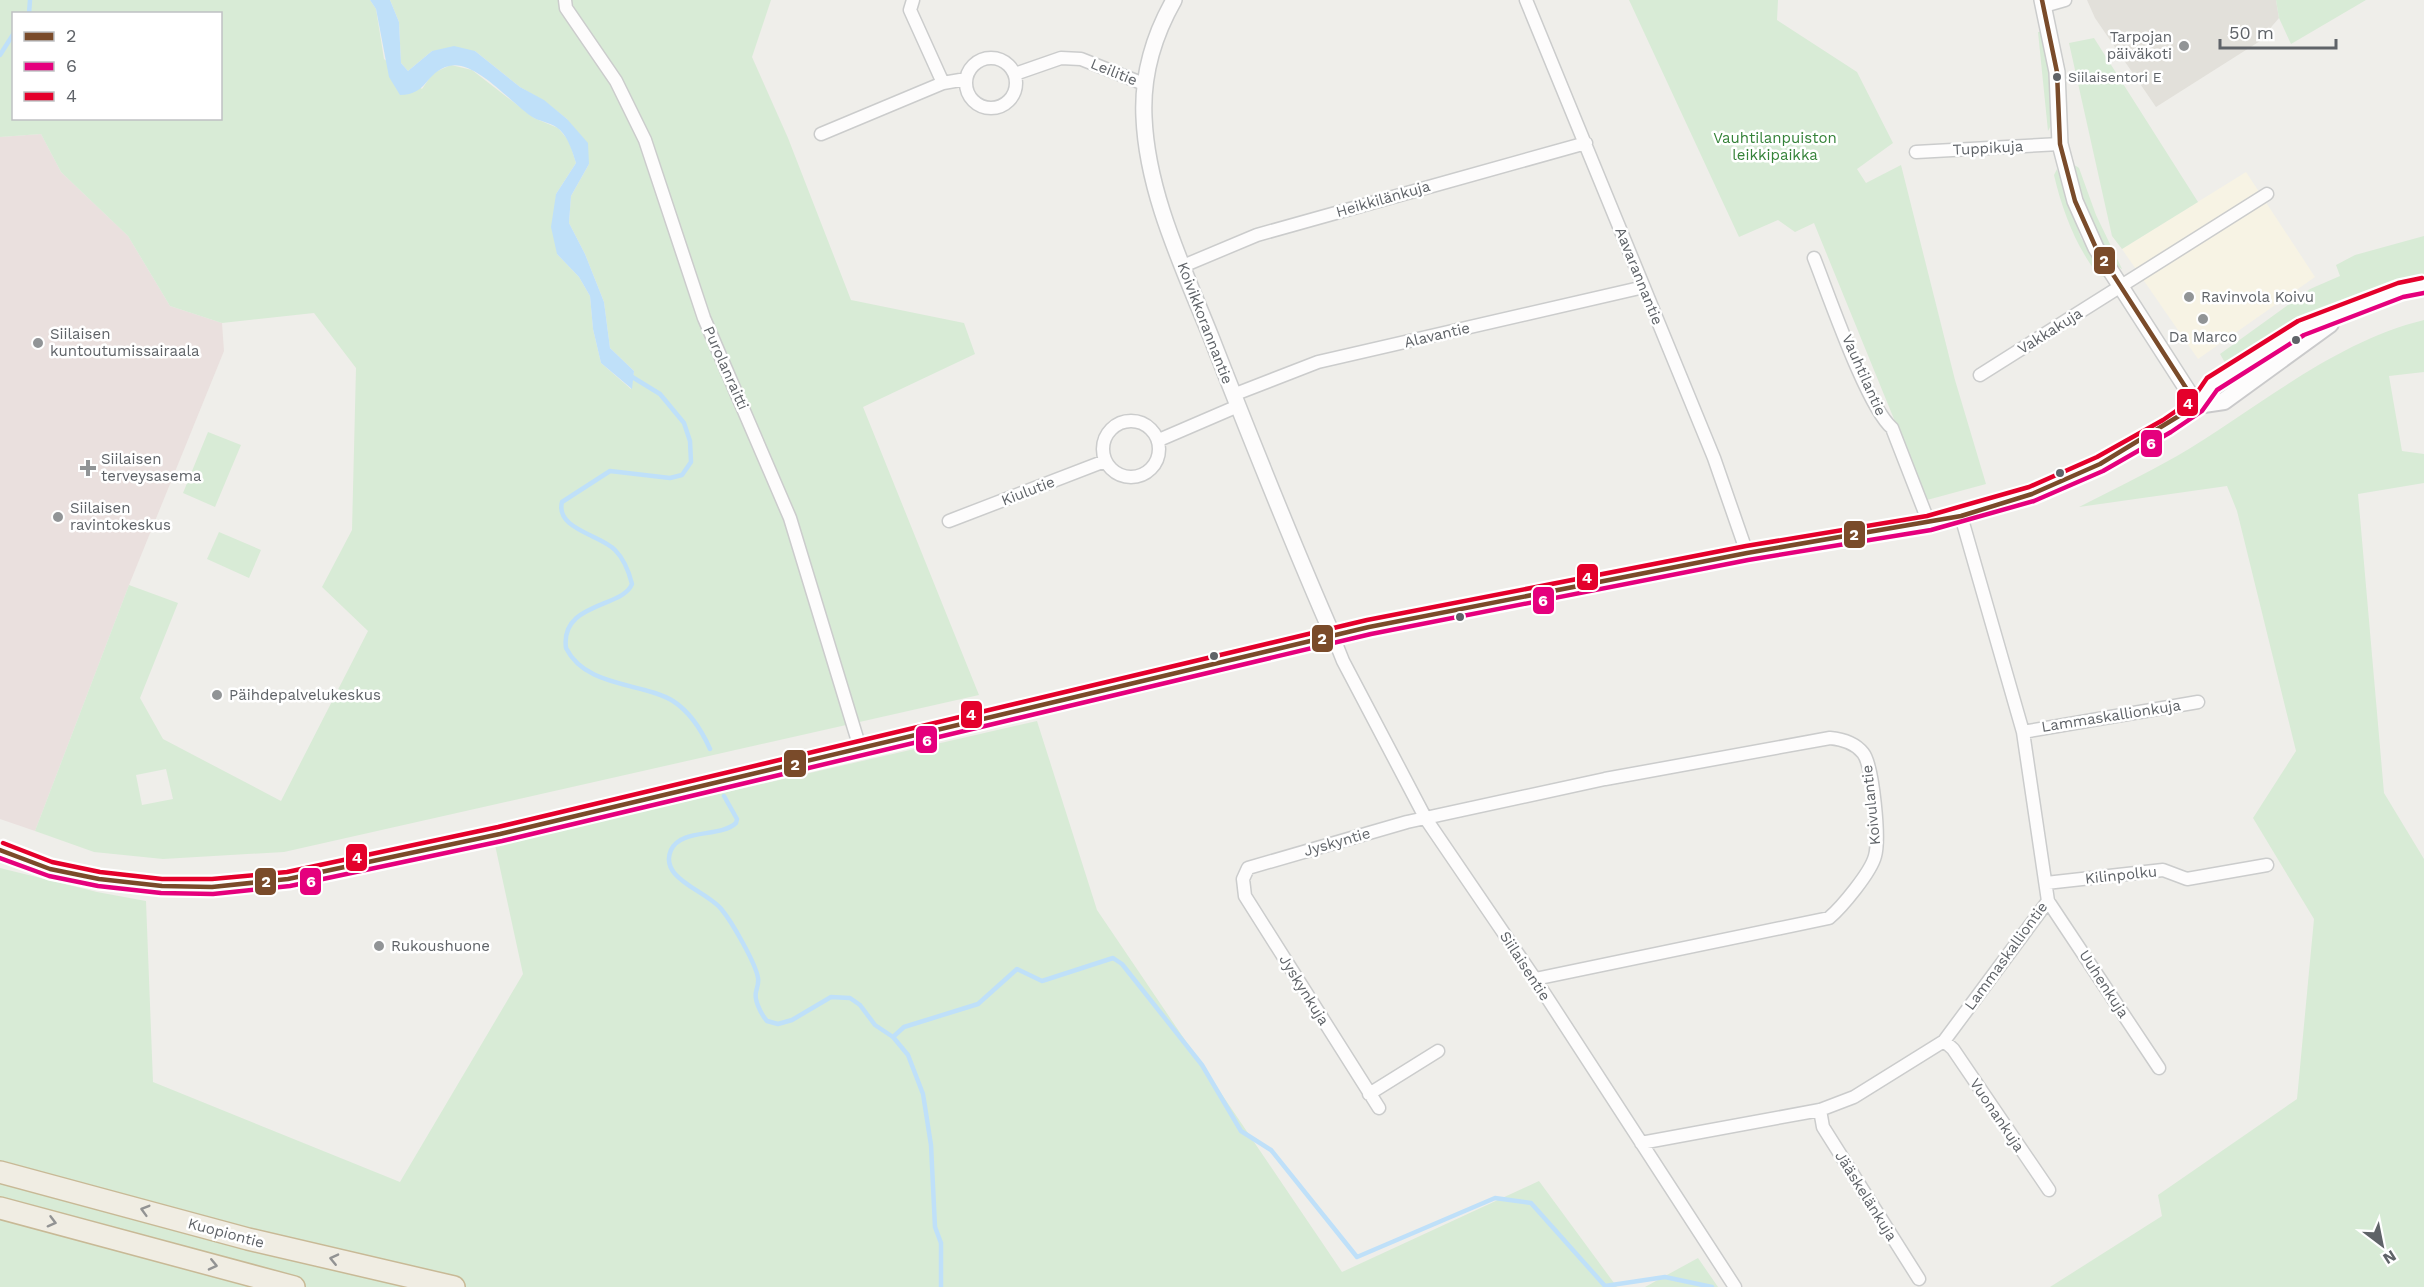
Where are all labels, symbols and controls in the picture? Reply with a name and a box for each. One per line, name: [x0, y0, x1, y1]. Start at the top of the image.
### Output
legend: [12, 12, 222, 120]
scale bar: [2220, 12, 2336, 50]
text: 50 m: [2229, 22, 2274, 43]
text: 2: [66, 25, 77, 46]
place label: Tarpojan päiväkoti: [2107, 28, 2172, 63]
marker: Tarpojan päiväkoti: [2177, 39, 2191, 53]
street label: Leilitie: [1088, 54, 1140, 90]
text: 6: [66, 55, 77, 76]
place label: Siilaisentori E: [2068, 69, 2162, 85]
marker: Siilaisentori E: [2051, 71, 2063, 83]
text: 4: [66, 85, 77, 106]
park label: Vauhtilanpuiston leikkipaikka: [1713, 129, 1837, 164]
street label: Tuppikuja: [1952, 137, 2024, 159]
street label: Heikkilänkuja: [1334, 177, 1433, 221]
street label: Aavarannantie: [1611, 225, 1667, 327]
line badge: 2: [2093, 246, 2116, 275]
text: 2: [2099, 251, 2109, 270]
street label: Koivikkorannantie: [1173, 259, 1237, 387]
place label: Ravinvola Koivu: [2201, 288, 2314, 306]
marker: Ravinvola Koivu: [2182, 290, 2196, 304]
street label: Vakkakuja: [2014, 304, 2086, 358]
marker: Da Marco: [2196, 312, 2210, 326]
street label: Alavantie: [1402, 319, 1472, 351]
street label: Purolanraitti: [700, 323, 752, 413]
place label: Siilaisen kuntoutumissairaala: [50, 325, 200, 360]
place label: Da Marco: [2169, 328, 2237, 346]
street label: Vauhtilantie: [1838, 332, 1890, 418]
unlabelled marker: [2290, 334, 2302, 346]
marker: Siilaisen kuntoutumissairaala: [31, 336, 45, 350]
line badge: 4: [2176, 388, 2199, 417]
text: 4: [2183, 394, 2193, 413]
line badge: 6: [2140, 429, 2163, 458]
text: 6: [2146, 434, 2156, 453]
place label: Siilaisen terveysasema: [101, 450, 202, 485]
marker: Siilaisen terveysasema: [79, 459, 97, 477]
unlabelled marker: [2054, 467, 2066, 479]
street label: Kiulutie: [999, 473, 1057, 509]
place label: Siilaisen ravintokeskus: [70, 499, 171, 534]
marker: Siilaisen ravintokeskus: [51, 510, 65, 524]
line badge: 2: [1843, 520, 1866, 549]
text: 2: [1849, 525, 1859, 544]
line badge: 4: [1576, 563, 1599, 591]
text: 4: [1582, 568, 1592, 587]
line badge: 6: [1532, 586, 1555, 615]
text: 6: [1538, 591, 1548, 610]
unlabelled marker: [1454, 611, 1466, 623]
line badge: 2: [1311, 624, 1334, 653]
text: 2: [1317, 629, 1327, 648]
unlabelled marker: [1208, 650, 1220, 662]
place label: Päihdepalvelukeskus: [229, 686, 381, 704]
marker: Päihdepalvelukeskus: [210, 688, 224, 702]
street label: Lammaskallionkuja: [2040, 696, 2183, 736]
line badge: 4: [960, 700, 983, 729]
text: 4: [966, 705, 976, 724]
line badge: 6: [915, 725, 938, 754]
text: 6: [922, 731, 932, 750]
line badge: 2: [783, 749, 807, 778]
text: 2: [790, 755, 800, 774]
street label: Koivulantie: [1858, 764, 1884, 846]
street label: Jyskyntie: [1302, 824, 1372, 860]
line badge: 4: [345, 843, 368, 872]
text: 4: [352, 848, 362, 867]
street label: Kilinpolku: [2084, 862, 2158, 888]
line badge: 2: [254, 867, 277, 896]
line badge: 6: [299, 867, 322, 896]
text: 2: [261, 872, 271, 891]
text: 6: [306, 872, 316, 891]
street label: Lammaskalliontie: [1961, 898, 2051, 1014]
street label: Siilaisentie: [1496, 928, 1554, 1004]
place label: Rukoushuone: [391, 937, 490, 955]
marker: Rukoushuone: [372, 939, 386, 953]
street label: Uuhenkuja: [2075, 947, 2133, 1022]
street label: Jyskynkuja: [1275, 951, 1333, 1029]
street label: Vuonankuja: [1966, 1075, 2028, 1156]
street label: Jääskelänkuja: [1831, 1148, 1901, 1245]
one-way arrow: [140, 1205, 150, 1218]
street label: Kuopiontie: [186, 1214, 266, 1252]
one-way arrow: [46, 1215, 56, 1228]
north arrow: [2352, 1215, 2412, 1275]
text: N: [2380, 1246, 2400, 1268]
one-way arrow: [329, 1254, 339, 1267]
one-way arrow: [208, 1258, 218, 1271]

